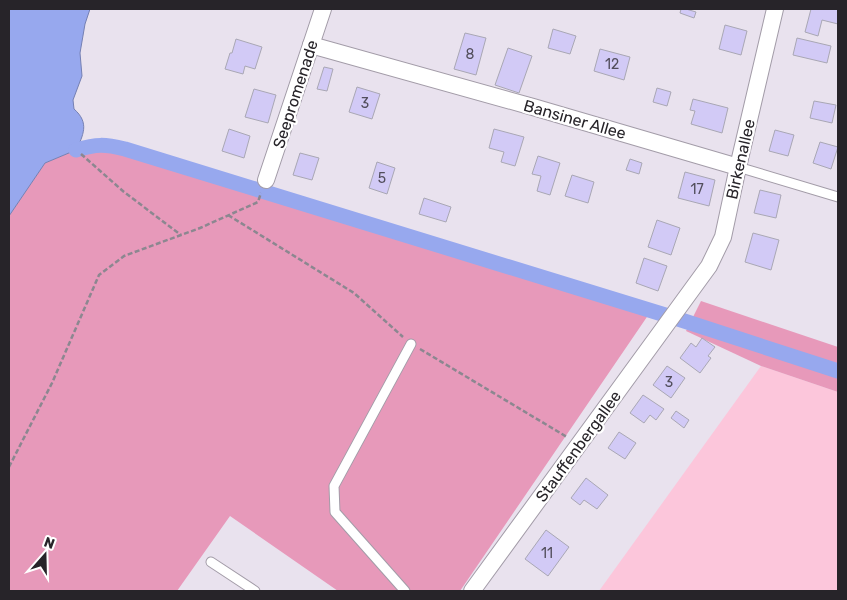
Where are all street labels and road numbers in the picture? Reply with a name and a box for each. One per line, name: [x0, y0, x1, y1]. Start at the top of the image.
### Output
street label: Seepromenade: [269, 38, 322, 151]
street label: Bansiner Allee: [522, 96, 628, 143]
street label: Birkenallee: [722, 117, 759, 201]
street label: Stauffenbergallee: [532, 387, 625, 506]

